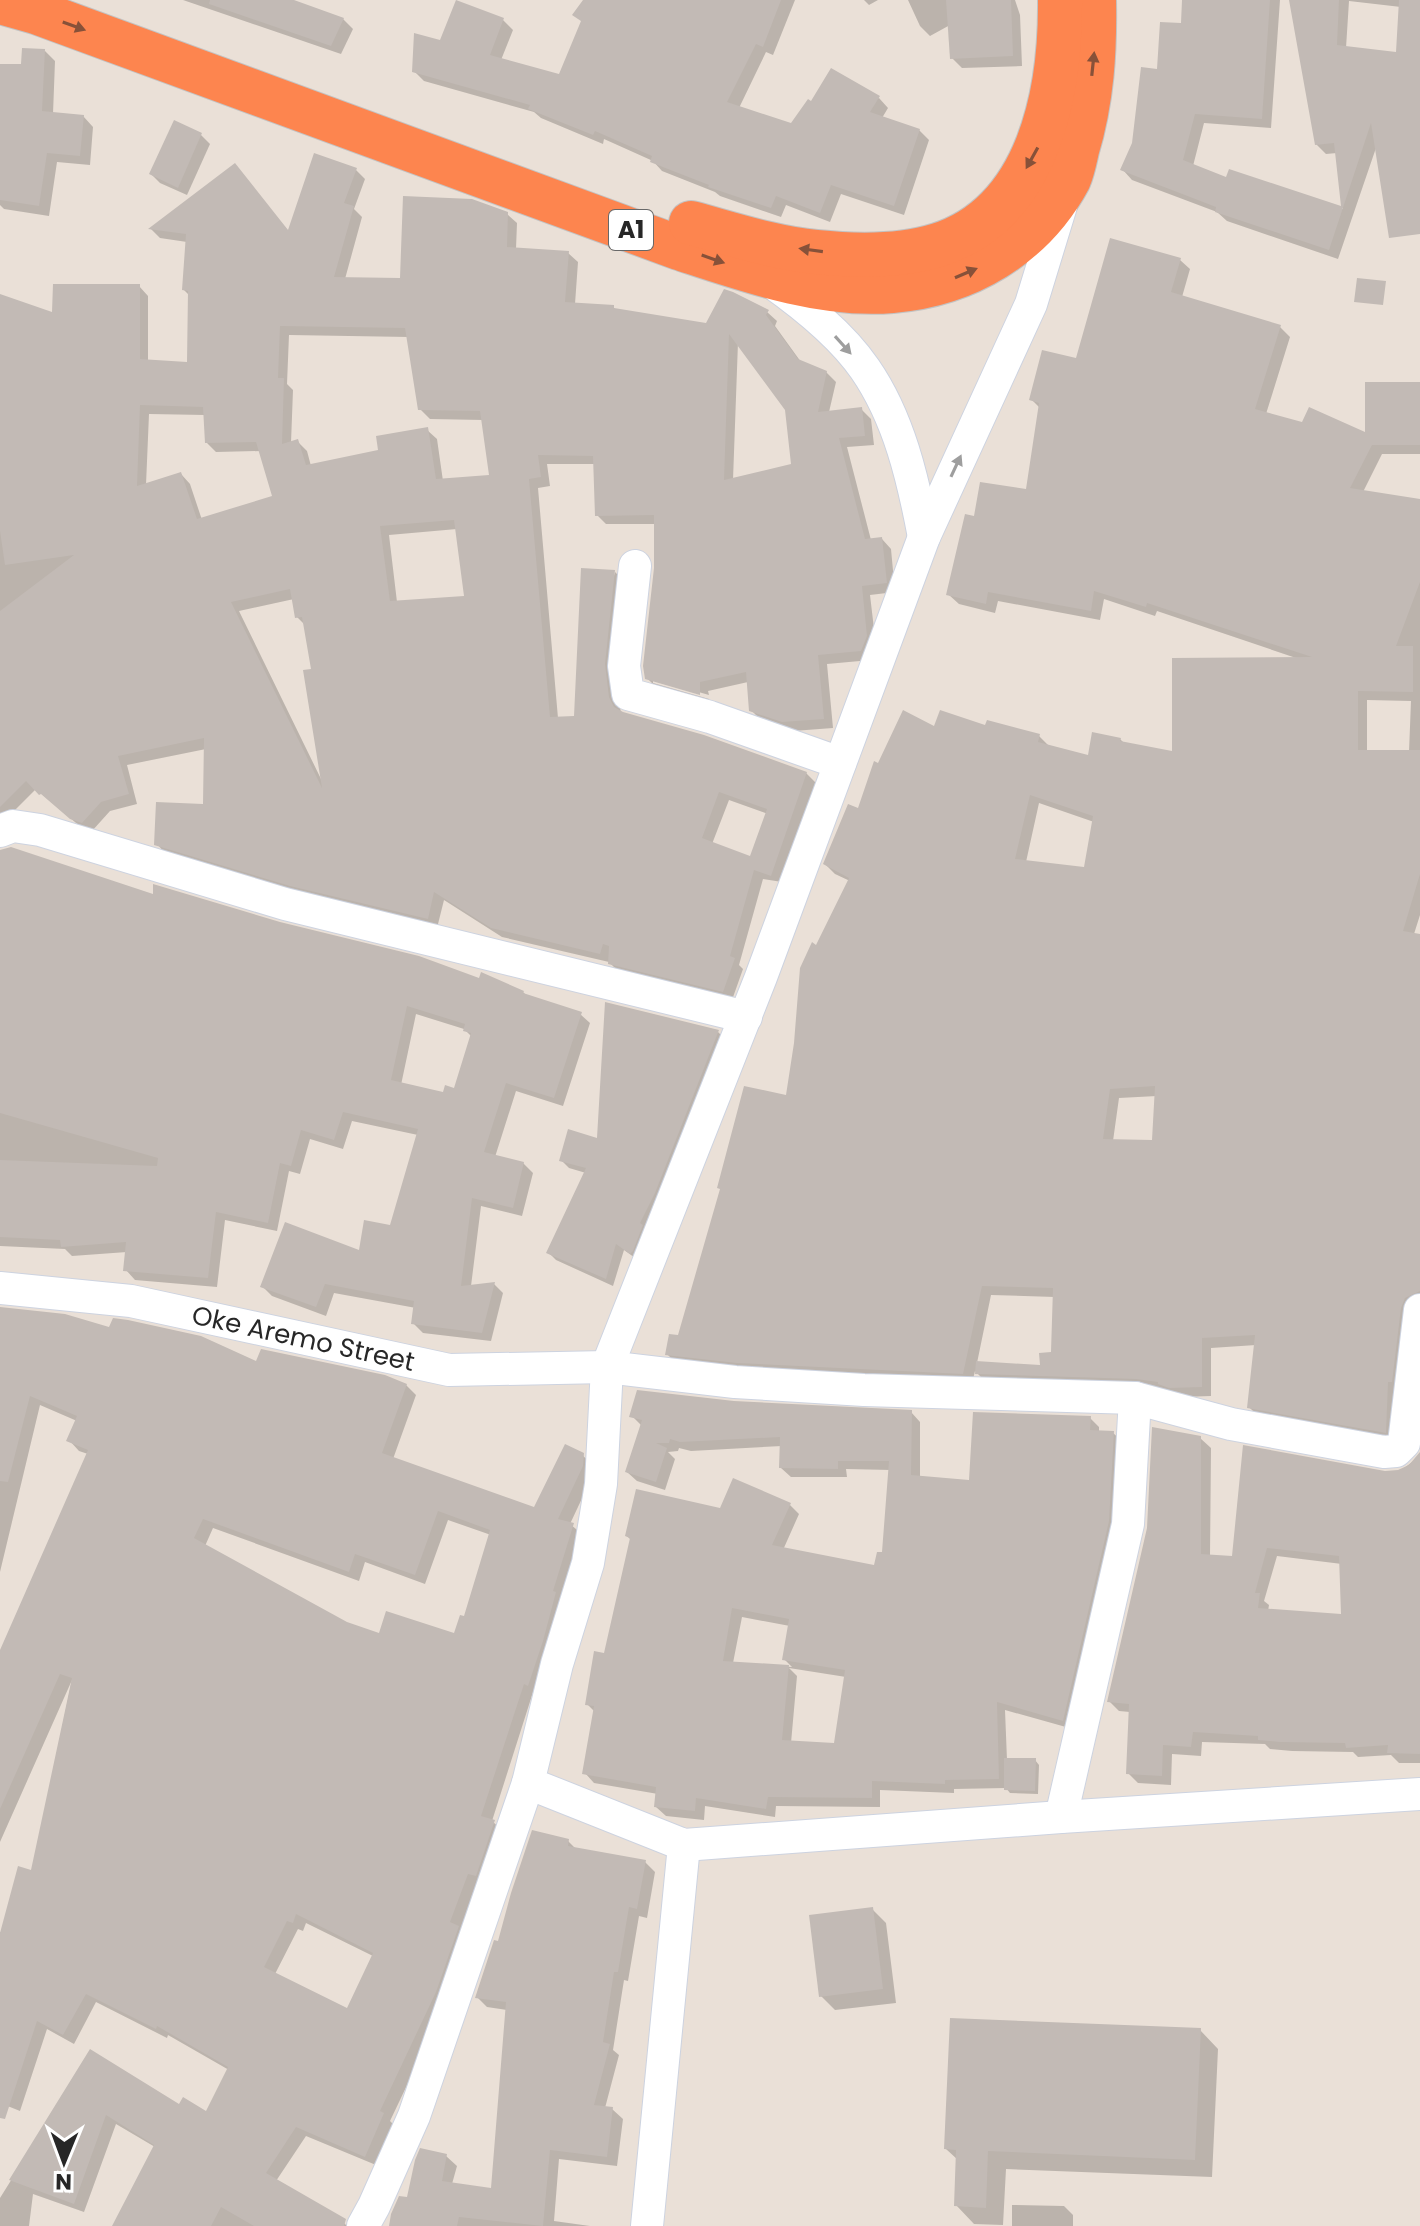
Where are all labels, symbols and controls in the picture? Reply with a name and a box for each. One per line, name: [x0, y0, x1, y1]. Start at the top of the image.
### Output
one-way arrow: [62, 20, 86, 32]
one-way arrow: [1087, 52, 1100, 77]
one-way arrow: [1025, 147, 1039, 169]
road number: A1: [609, 210, 653, 250]
one-way arrow: [798, 244, 823, 257]
one-way arrow: [701, 254, 725, 266]
one-way arrow: [954, 266, 978, 279]
one-way arrow: [834, 335, 852, 354]
one-way arrow: [949, 454, 963, 477]
street label: Oke Aremo Street: [189, 1297, 418, 1380]
north arrow: [24, 2122, 104, 2202]
text: N: [55, 2166, 72, 2197]

